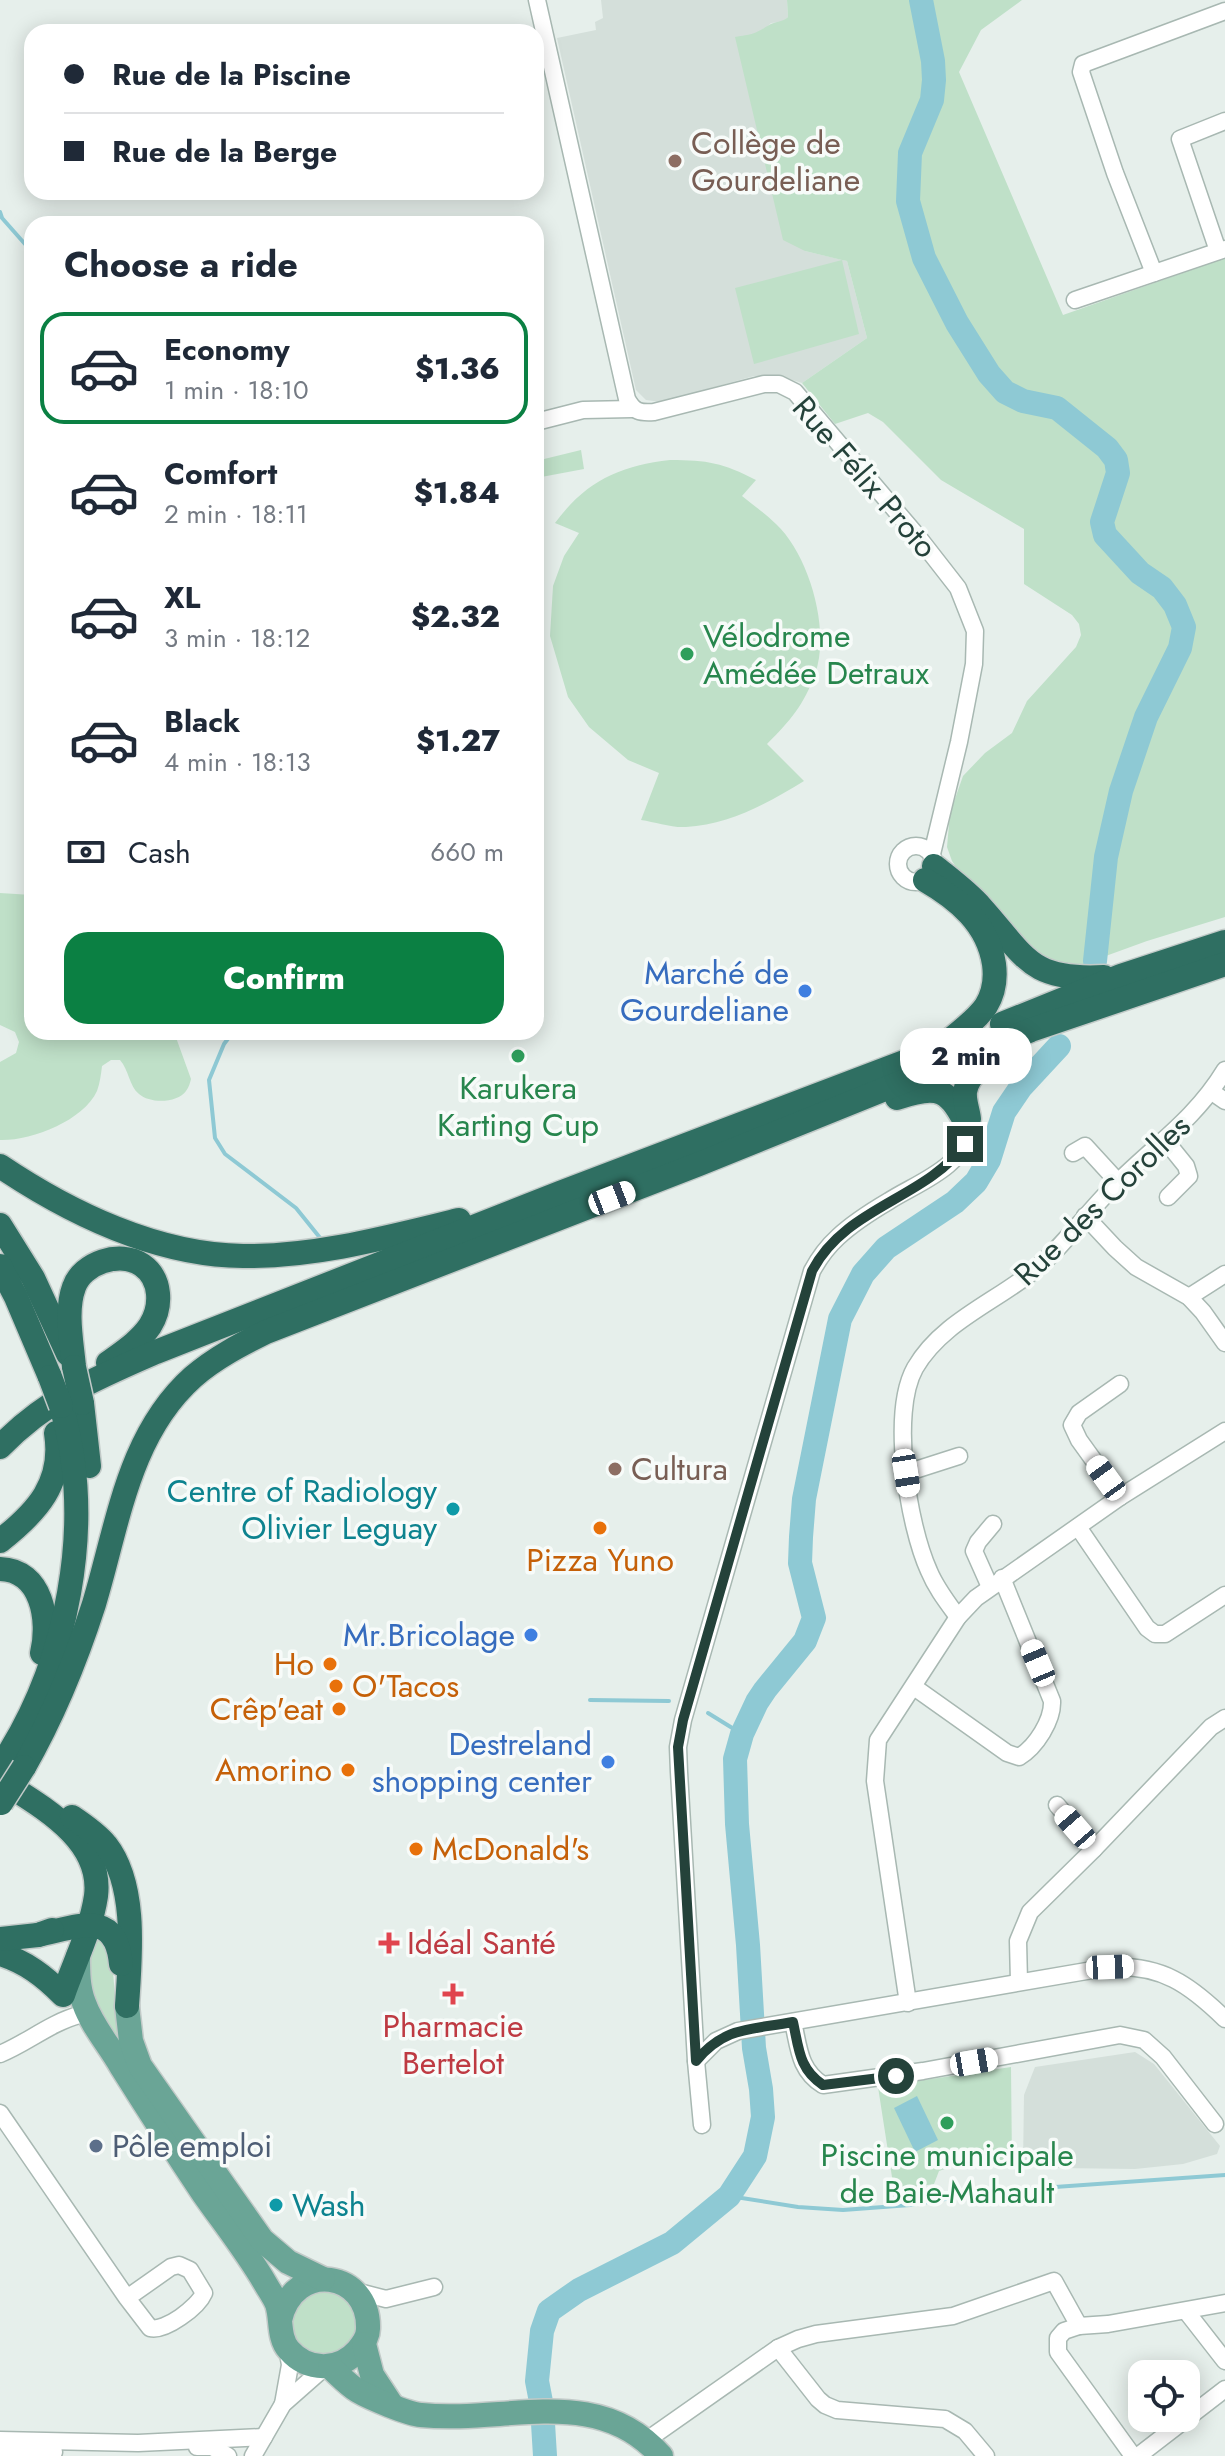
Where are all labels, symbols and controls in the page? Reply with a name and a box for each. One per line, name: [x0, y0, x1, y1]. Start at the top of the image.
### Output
text: Rue de la Piscine: [112, 53, 351, 96]
place label: Collège de Gourdeliane: [691, 120, 860, 203]
text: Rue de la Berge: [112, 130, 337, 173]
marker: Collège de Gourdeliane: [666, 152, 684, 170]
text: Choose a ride: [64, 238, 298, 290]
text: Economy: [164, 328, 290, 371]
icon: car: [68, 332, 140, 404]
text: $1.36: [415, 347, 500, 390]
text: 1 min · 18:10: [164, 371, 309, 409]
street label: Rue Félix Proto: [782, 386, 948, 568]
text: Comfort: [164, 452, 277, 495]
icon: car: [68, 456, 140, 528]
text: $1.84: [414, 471, 500, 514]
text: 2 min · 18:11: [164, 495, 308, 533]
text: XL: [164, 576, 200, 619]
icon: car: [68, 580, 140, 652]
text: $2.32: [411, 595, 500, 638]
place label: Vélodrome Amédée Detraux: [703, 613, 929, 696]
text: 3 min · 18:12: [164, 619, 310, 657]
marker: Vélodrome Amédée Detraux: [678, 645, 696, 663]
text: Black: [164, 700, 240, 743]
icon: car: [68, 704, 140, 776]
text: $1.27: [416, 719, 500, 762]
text: 4 min · 18:13: [164, 743, 311, 781]
icon: cash: [64, 830, 108, 874]
text: Cash: [128, 831, 191, 874]
text: 660 m: [430, 833, 504, 871]
button: Confirm: [64, 932, 504, 1024]
place label: Marché de Gourdeliane: [620, 950, 789, 1033]
marker: Marché de Gourdeliane: [796, 982, 814, 1000]
callout: 2 min: [899, 1028, 1031, 1084]
text: 2 min: [931, 1037, 1001, 1075]
marker: Karukera Karting Cup: [509, 1047, 527, 1065]
place label: Karukera Karting Cup: [437, 1065, 599, 1148]
street label: Rue des Corolles: [1003, 1104, 1201, 1296]
route end: [947, 1126, 983, 1162]
car: [585, 1178, 639, 1218]
place label: Cultura: [631, 1446, 728, 1492]
car: [890, 1447, 922, 1499]
car: [1082, 1452, 1130, 1504]
marker: Cultura: [606, 1460, 624, 1478]
place label: Centre of Radiology Olivier Leguay: [167, 1468, 438, 1551]
marker: Centre of Radiology Olivier Leguay: [444, 1500, 462, 1518]
marker: Pizza Yuno: [591, 1519, 609, 1537]
place label: Pizza Yuno: [526, 1537, 674, 1583]
place label: Mr.Bricolage: [343, 1612, 515, 1658]
marker: Mr.Bricolage: [522, 1626, 540, 1644]
car: [1018, 1636, 1058, 1690]
place label: Ho: [274, 1641, 314, 1687]
marker: Ho: [321, 1655, 339, 1673]
place label: O'Tacos: [352, 1663, 459, 1709]
marker: O'Tacos: [327, 1677, 345, 1695]
place label: Crêp'eat: [210, 1686, 323, 1732]
marker: Crêp'eat: [330, 1700, 348, 1718]
place label: Destreland shopping center: [372, 1721, 592, 1804]
place label: Amorino: [215, 1747, 332, 1793]
marker: Destreland shopping center: [599, 1753, 617, 1771]
marker: Amorino: [339, 1761, 357, 1779]
car: [1050, 1801, 1100, 1853]
place label: McDonald's: [432, 1826, 589, 1872]
marker: McDonald's: [407, 1840, 425, 1858]
place label: Idéal Santé: [407, 1920, 556, 1966]
marker: Idéal Santé: [378, 1932, 400, 1954]
car: [1086, 1954, 1134, 1980]
marker: Pharmacie Bertelot: [444, 1985, 462, 2003]
place label: Pharmacie Bertelot: [382, 2003, 524, 2086]
car: [948, 2046, 1000, 2078]
route start: [878, 2058, 914, 2094]
marker: Piscine municipale de Baie-Mahault: [938, 2114, 956, 2132]
place label: Pôle emploi: [112, 2123, 272, 2169]
place label: Piscine municipale de Baie-Mahault: [820, 2132, 1074, 2215]
marker: Pôle emploi: [87, 2137, 105, 2155]
place label: Wash: [292, 2182, 366, 2228]
marker: Wash: [267, 2196, 285, 2214]
map controls: [1128, 2360, 1200, 2432]
button: locate: [1128, 2360, 1200, 2432]

